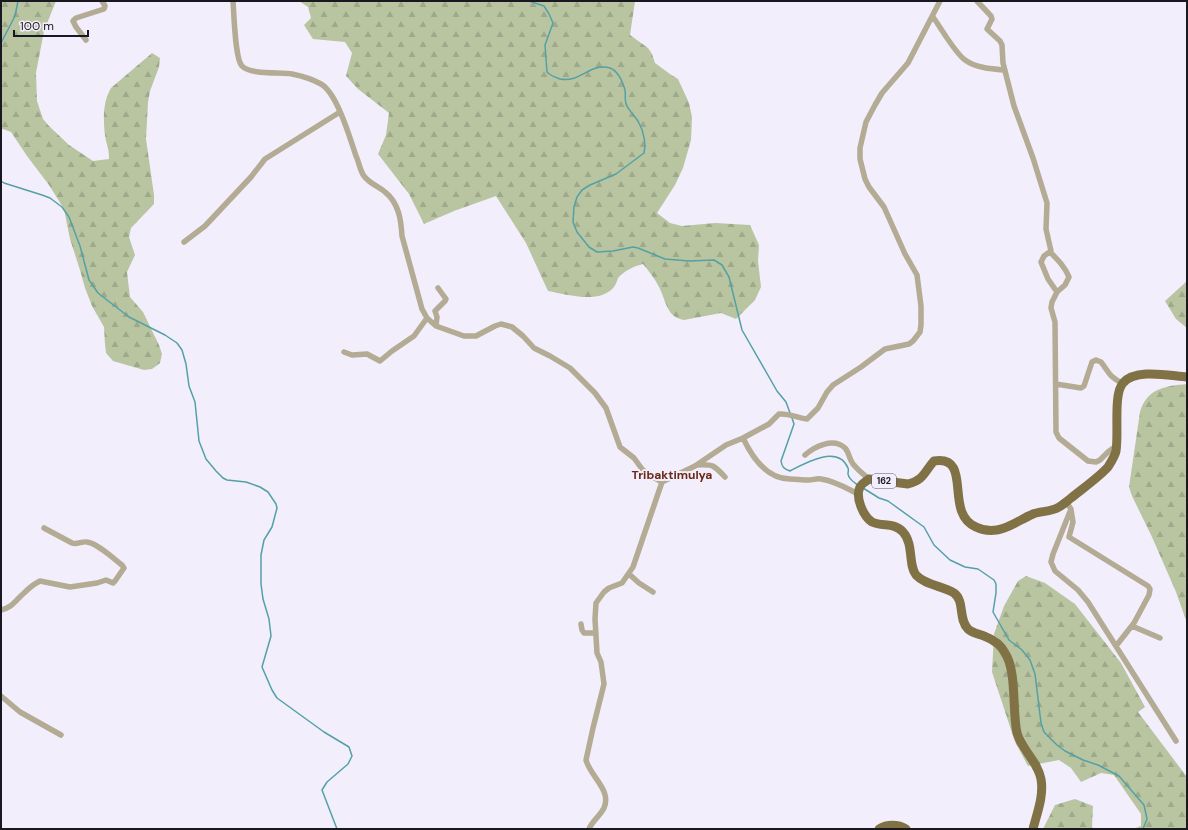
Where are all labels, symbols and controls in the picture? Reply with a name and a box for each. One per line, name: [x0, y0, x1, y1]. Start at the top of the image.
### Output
scale bar: [14, 12, 88, 38]
text: 100 m: [20, 18, 54, 34]
district label: Tribaktimulya: [632, 467, 712, 483]
road number: 162: [872, 474, 896, 488]

